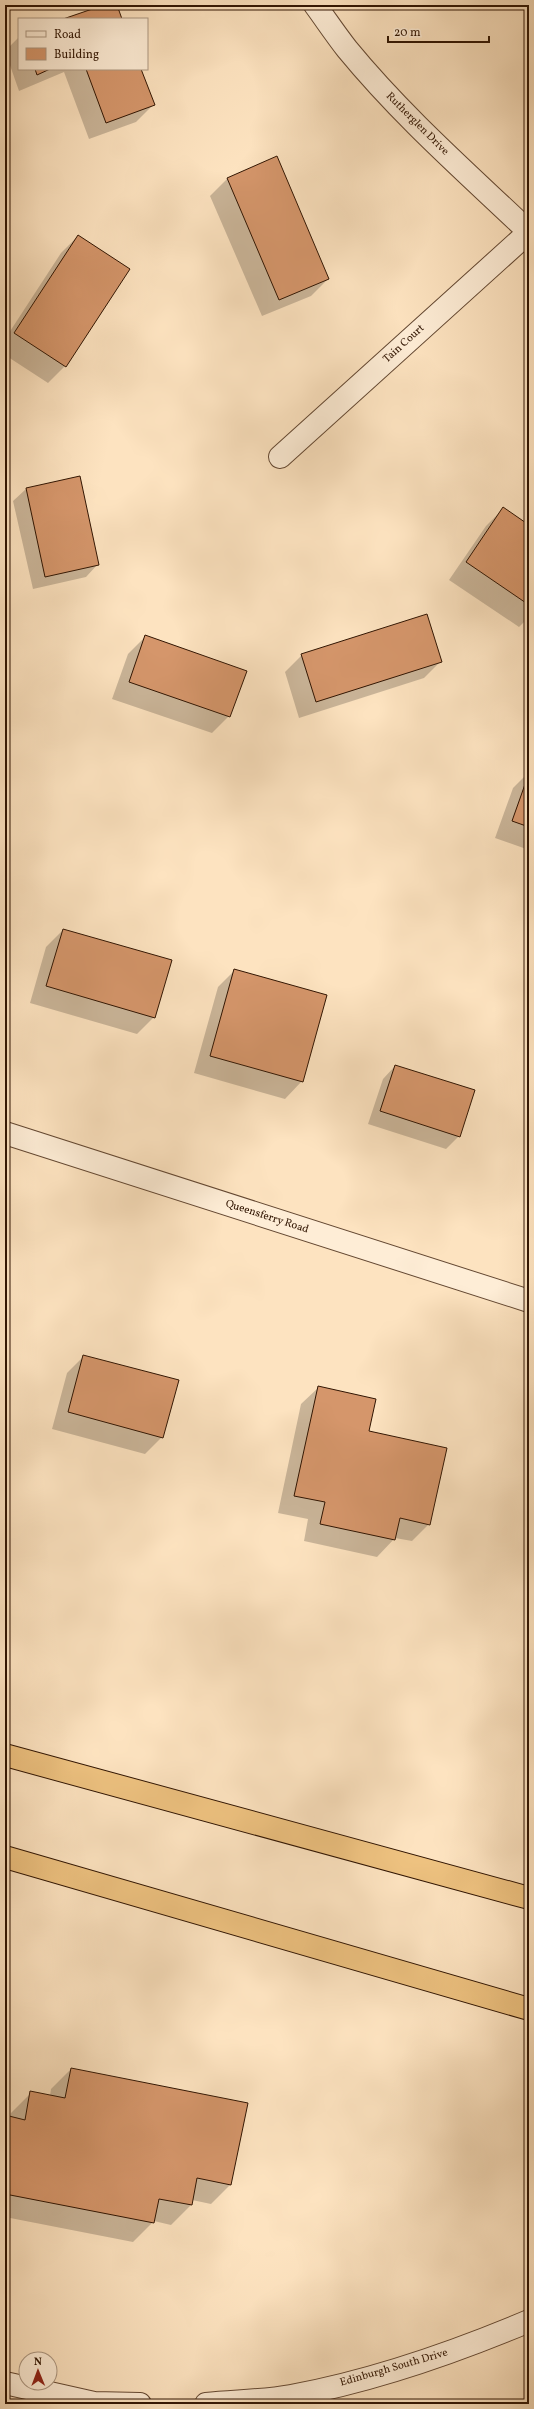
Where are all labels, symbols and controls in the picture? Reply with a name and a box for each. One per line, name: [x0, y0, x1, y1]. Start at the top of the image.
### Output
legend: [18, 18, 148, 70]
scale bar: [388, 18, 489, 44]
text: 20 m: [394, 25, 421, 41]
text: Road: [54, 27, 81, 43]
text: Building: [54, 47, 99, 63]
street label: Rutherglen Drive: [382, 89, 452, 159]
street label: Tain Court: [380, 321, 428, 367]
street label: Queensferry Road: [223, 1196, 311, 1238]
street label: Edinburgh South Drive: [338, 2345, 450, 2391]
north arrow: [18, 2351, 58, 2391]
text: N: [34, 2355, 42, 2370]

